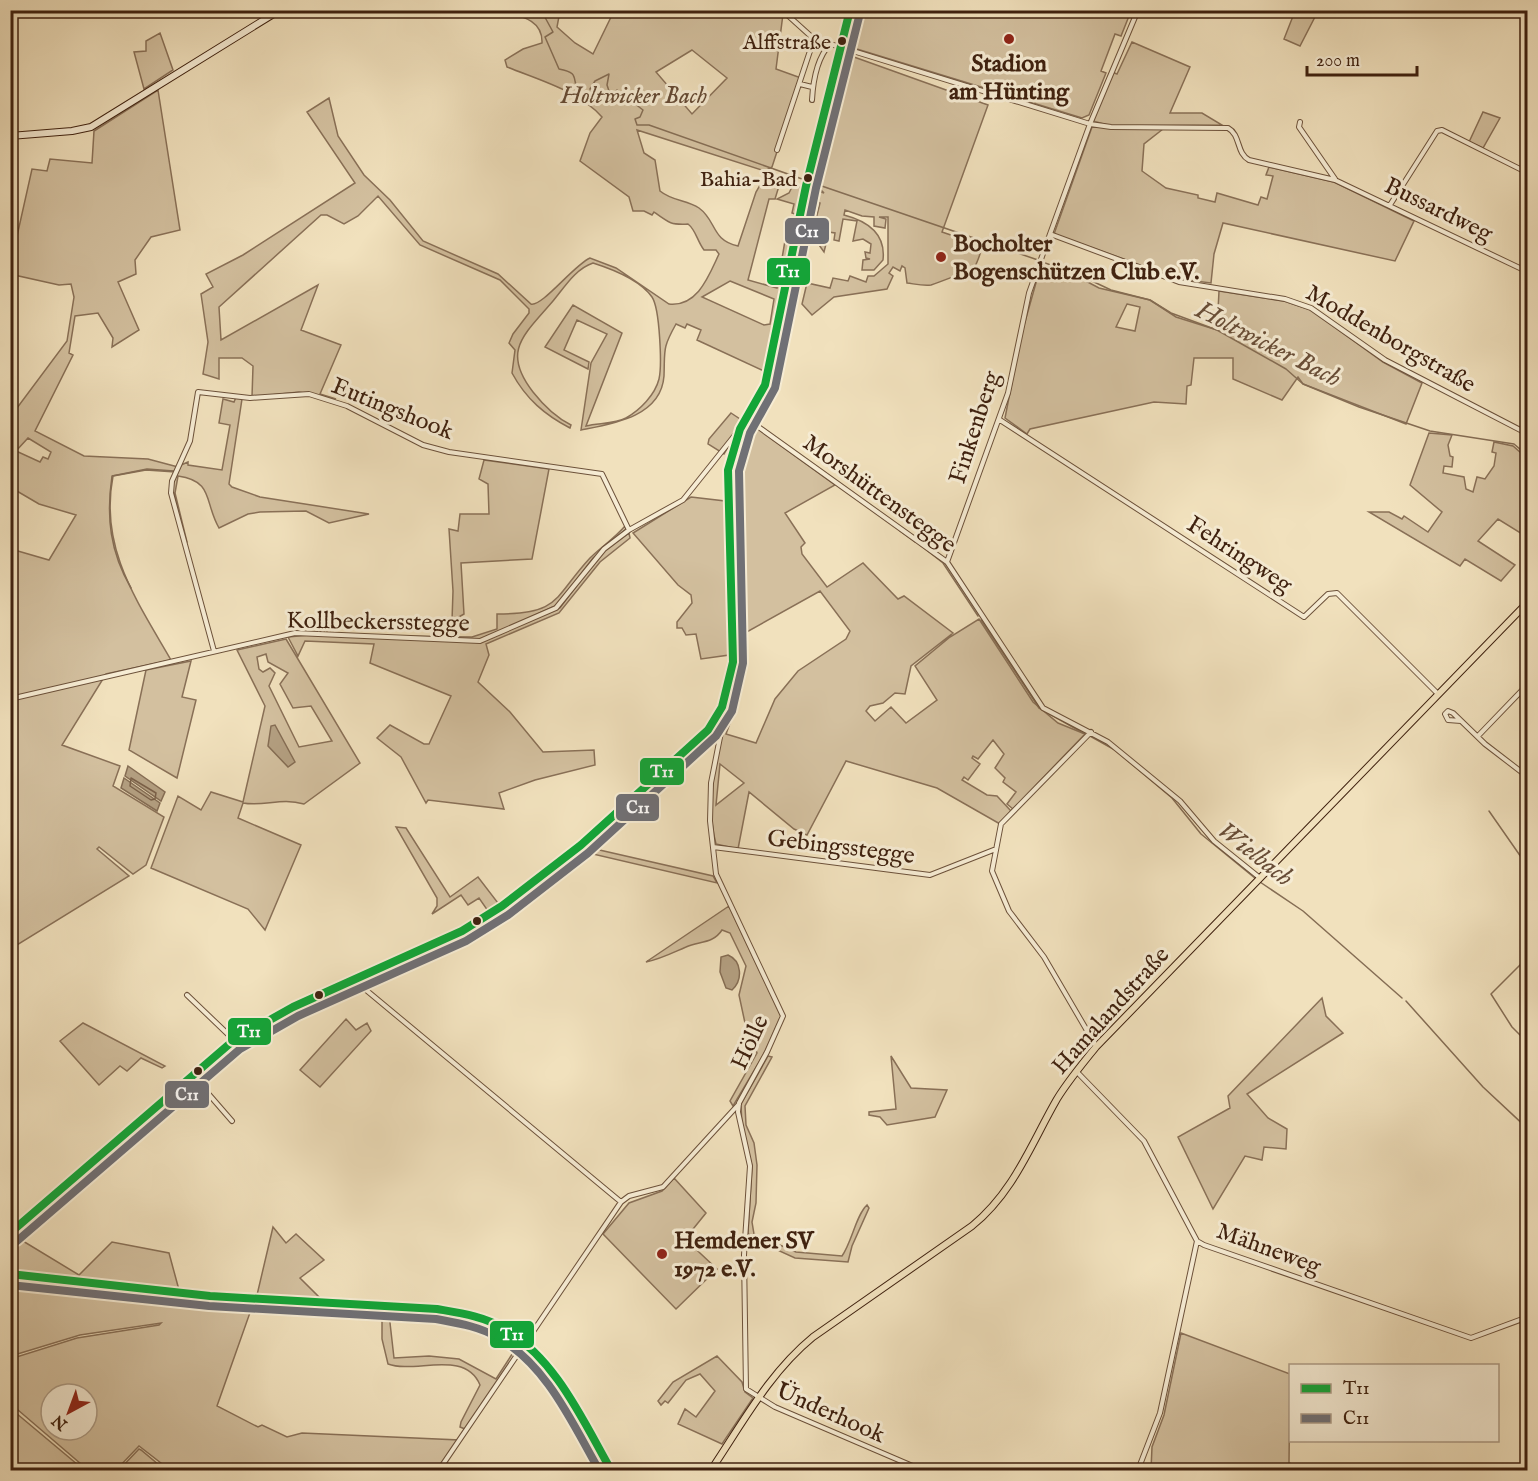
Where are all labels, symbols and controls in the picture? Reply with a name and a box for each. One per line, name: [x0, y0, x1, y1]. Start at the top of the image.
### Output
place label: Alffstraße: [742, 29, 831, 57]
marker: Stadion am Hünting: [1002, 32, 1016, 46]
marker: Alffstraße: [836, 35, 848, 47]
scale bar: [1307, 39, 1416, 77]
place label: Stadion am Hünting: [949, 49, 1070, 108]
text: 200 m: [1316, 50, 1360, 73]
park label: Holtwicker Bach: [560, 81, 707, 112]
place label: Bahia-Bad: [700, 166, 797, 194]
street label: Bussardweg: [1379, 171, 1498, 250]
marker: Bahia-Bad: [802, 172, 814, 184]
line badge: C11: [784, 217, 830, 245]
text: C11: [795, 223, 819, 243]
place label: Bocholter Bogenschützen Club e.V.: [953, 229, 1199, 288]
marker: Bocholter Bogenschützen Club e.V.: [934, 250, 948, 264]
line badge: T11: [766, 257, 811, 286]
text: T11: [775, 263, 800, 283]
street label: Moddenborgstraße: [1300, 278, 1481, 401]
water label: Holtwicker Bach: [1189, 293, 1347, 395]
street label: Finkenberg: [943, 366, 1008, 488]
street label: Eutingshook: [327, 371, 458, 448]
street label: Morshüttenstegge: [796, 428, 962, 560]
street label: Fehringweg: [1180, 510, 1299, 601]
street label: Kollbeckersstegge: [286, 605, 470, 640]
line badge: T11: [639, 757, 685, 786]
text: T11: [649, 763, 674, 783]
line badge: C11: [615, 793, 660, 822]
text: C11: [626, 799, 650, 819]
water label: Wielbach: [1211, 814, 1300, 894]
street label: Gebingsstegge: [765, 823, 916, 872]
unlabelled marker: [471, 915, 483, 927]
street label: Hamalandstraße: [1046, 941, 1177, 1081]
unlabelled marker: [313, 989, 325, 1001]
street label: Hölle: [724, 1010, 776, 1075]
line badge: T11: [227, 1017, 272, 1046]
text: T11: [236, 1023, 261, 1043]
unlabelled marker: [192, 1065, 204, 1077]
line badge: C11: [164, 1080, 210, 1109]
text: C11: [175, 1086, 199, 1106]
street label: Mähneweg: [1212, 1216, 1326, 1283]
place label: Hemdener SV 1972 e.V.: [674, 1226, 815, 1285]
marker: Hemdener SV 1972 e.V.: [655, 1247, 669, 1261]
line badge: T11: [489, 1320, 535, 1349]
text: T11: [499, 1326, 524, 1346]
legend: [1289, 1364, 1499, 1442]
street label: Ünderhook: [771, 1376, 890, 1451]
text: T11: [1343, 1378, 1370, 1401]
north arrow: [39, 1382, 99, 1442]
text: C11: [1343, 1408, 1369, 1431]
text: N: [49, 1410, 73, 1435]

